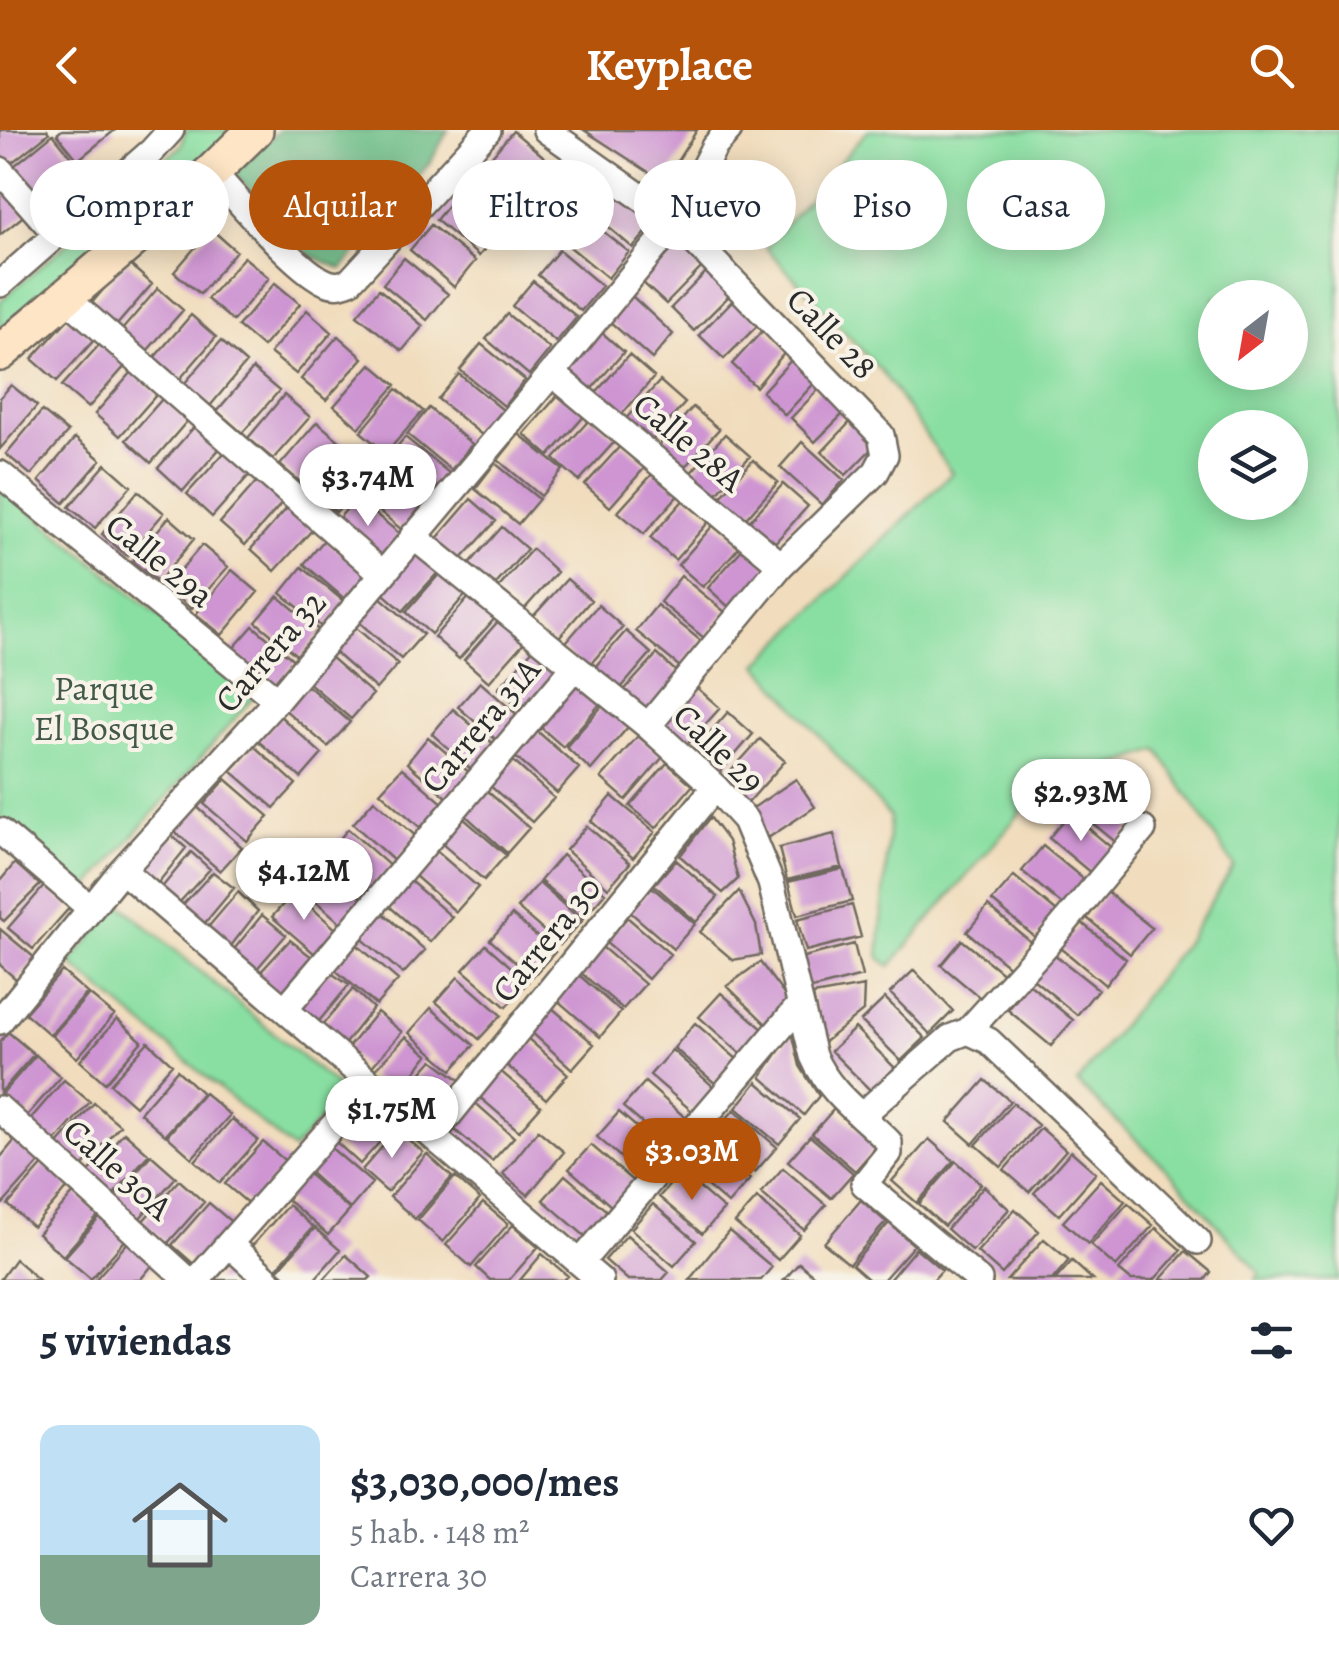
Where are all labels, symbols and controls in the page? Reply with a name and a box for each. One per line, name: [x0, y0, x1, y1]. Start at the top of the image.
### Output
text: Keyplace: [586, 34, 753, 96]
icon: back: [40, 38, 95, 93]
icon: search: [1244, 38, 1299, 93]
chip: Comprar: [30, 160, 229, 250]
chip: Alquilar: [249, 160, 432, 250]
chip: Filtros: [452, 160, 614, 250]
chip: Nuevo: [634, 160, 796, 250]
chip: Piso: [816, 160, 947, 250]
chip: Casa: [967, 160, 1105, 250]
street label: Calle 28: [776, 276, 888, 390]
north arrow: [1198, 280, 1308, 390]
map controls: [1198, 280, 1308, 520]
street label: Calle 28A: [623, 381, 755, 503]
button: layers: [1198, 410, 1308, 520]
pin: $3.74M: [287, 444, 449, 529]
text: $3.74M: [321, 454, 415, 498]
street label: Calle 29a: [96, 501, 225, 619]
street label: Carrera 32: [203, 579, 337, 723]
street label: Carrera 31A: [409, 646, 551, 803]
park label: Parque El Bosque: [34, 664, 174, 752]
street label: Calle 29: [663, 692, 775, 804]
pin: $2.93M: [1000, 759, 1162, 844]
text: $2.93M: [1034, 769, 1128, 813]
pin: $4.12M: [223, 838, 385, 923]
text: $4.12M: [258, 848, 350, 892]
street label: Carrera 30: [480, 866, 612, 1012]
pin: $1.75M: [311, 1076, 473, 1161]
text: $1.75M: [347, 1086, 437, 1130]
street label: Calle 30A: [53, 1107, 183, 1231]
pin: $3.03M: [611, 1118, 773, 1203]
text: $3.03M: [645, 1128, 739, 1172]
text: 5 viviendas: [40, 1312, 232, 1369]
icon: filters: [1244, 1313, 1299, 1368]
text: $3,030,000/mes: [350, 1453, 619, 1510]
icon: home: [120, 1465, 240, 1585]
icon: heart: [1244, 1498, 1299, 1553]
text: 5 hab. · 148 m²: [350, 1510, 530, 1554]
text: Carrera 30: [350, 1554, 487, 1598]

